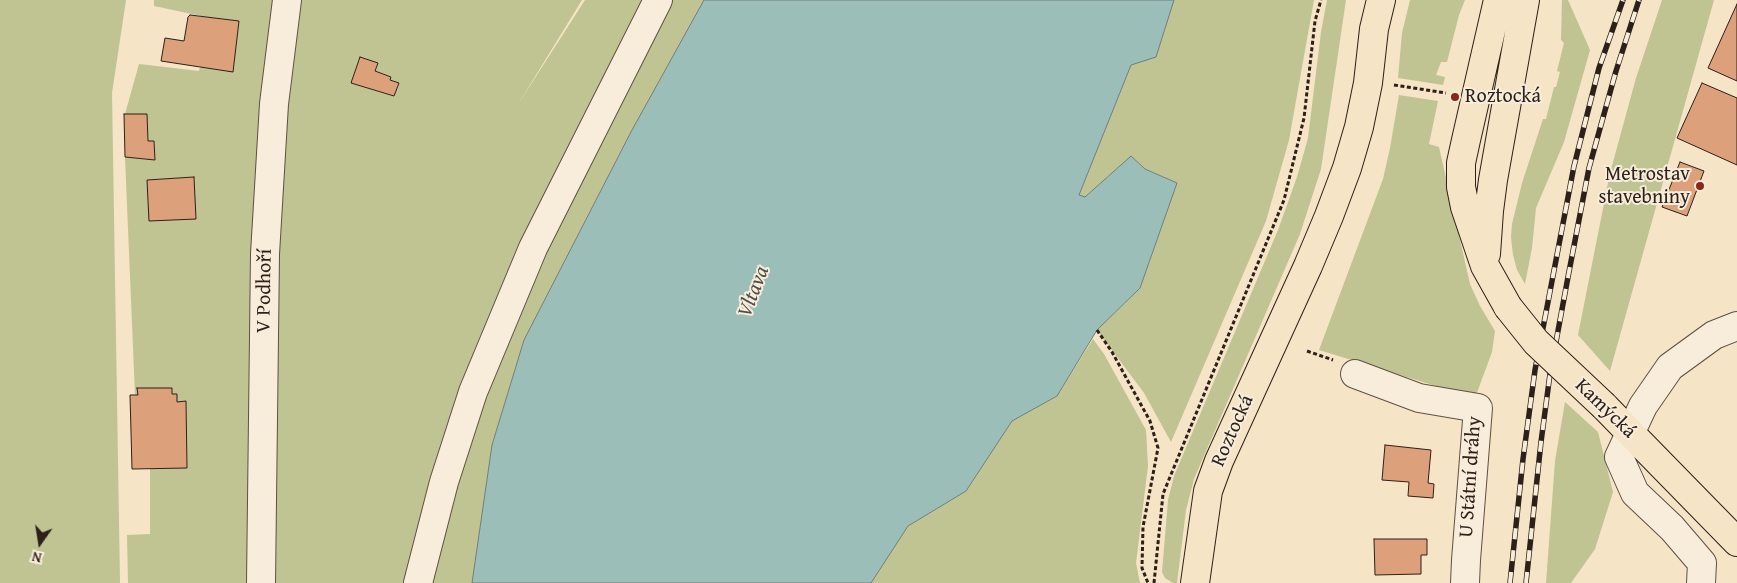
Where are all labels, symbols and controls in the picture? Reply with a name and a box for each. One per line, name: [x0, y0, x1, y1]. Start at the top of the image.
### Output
place label: Roztocká: [1465, 85, 1541, 109]
marker: Roztocká: [1449, 91, 1461, 103]
place label: Metrostav stavebniny: [1599, 163, 1690, 210]
marker: Metrostav stavebniny: [1694, 180, 1706, 192]
street label: V Podhoří: [252, 249, 278, 333]
water label: Vltava: [733, 263, 775, 321]
street label: Kamýcká: [1569, 374, 1641, 444]
street label: Roztocká: [1207, 391, 1259, 471]
street label: U Státní dráhy: [1455, 415, 1487, 539]
north arrow: [15, 518, 65, 568]
text: N: [30, 547, 43, 568]

